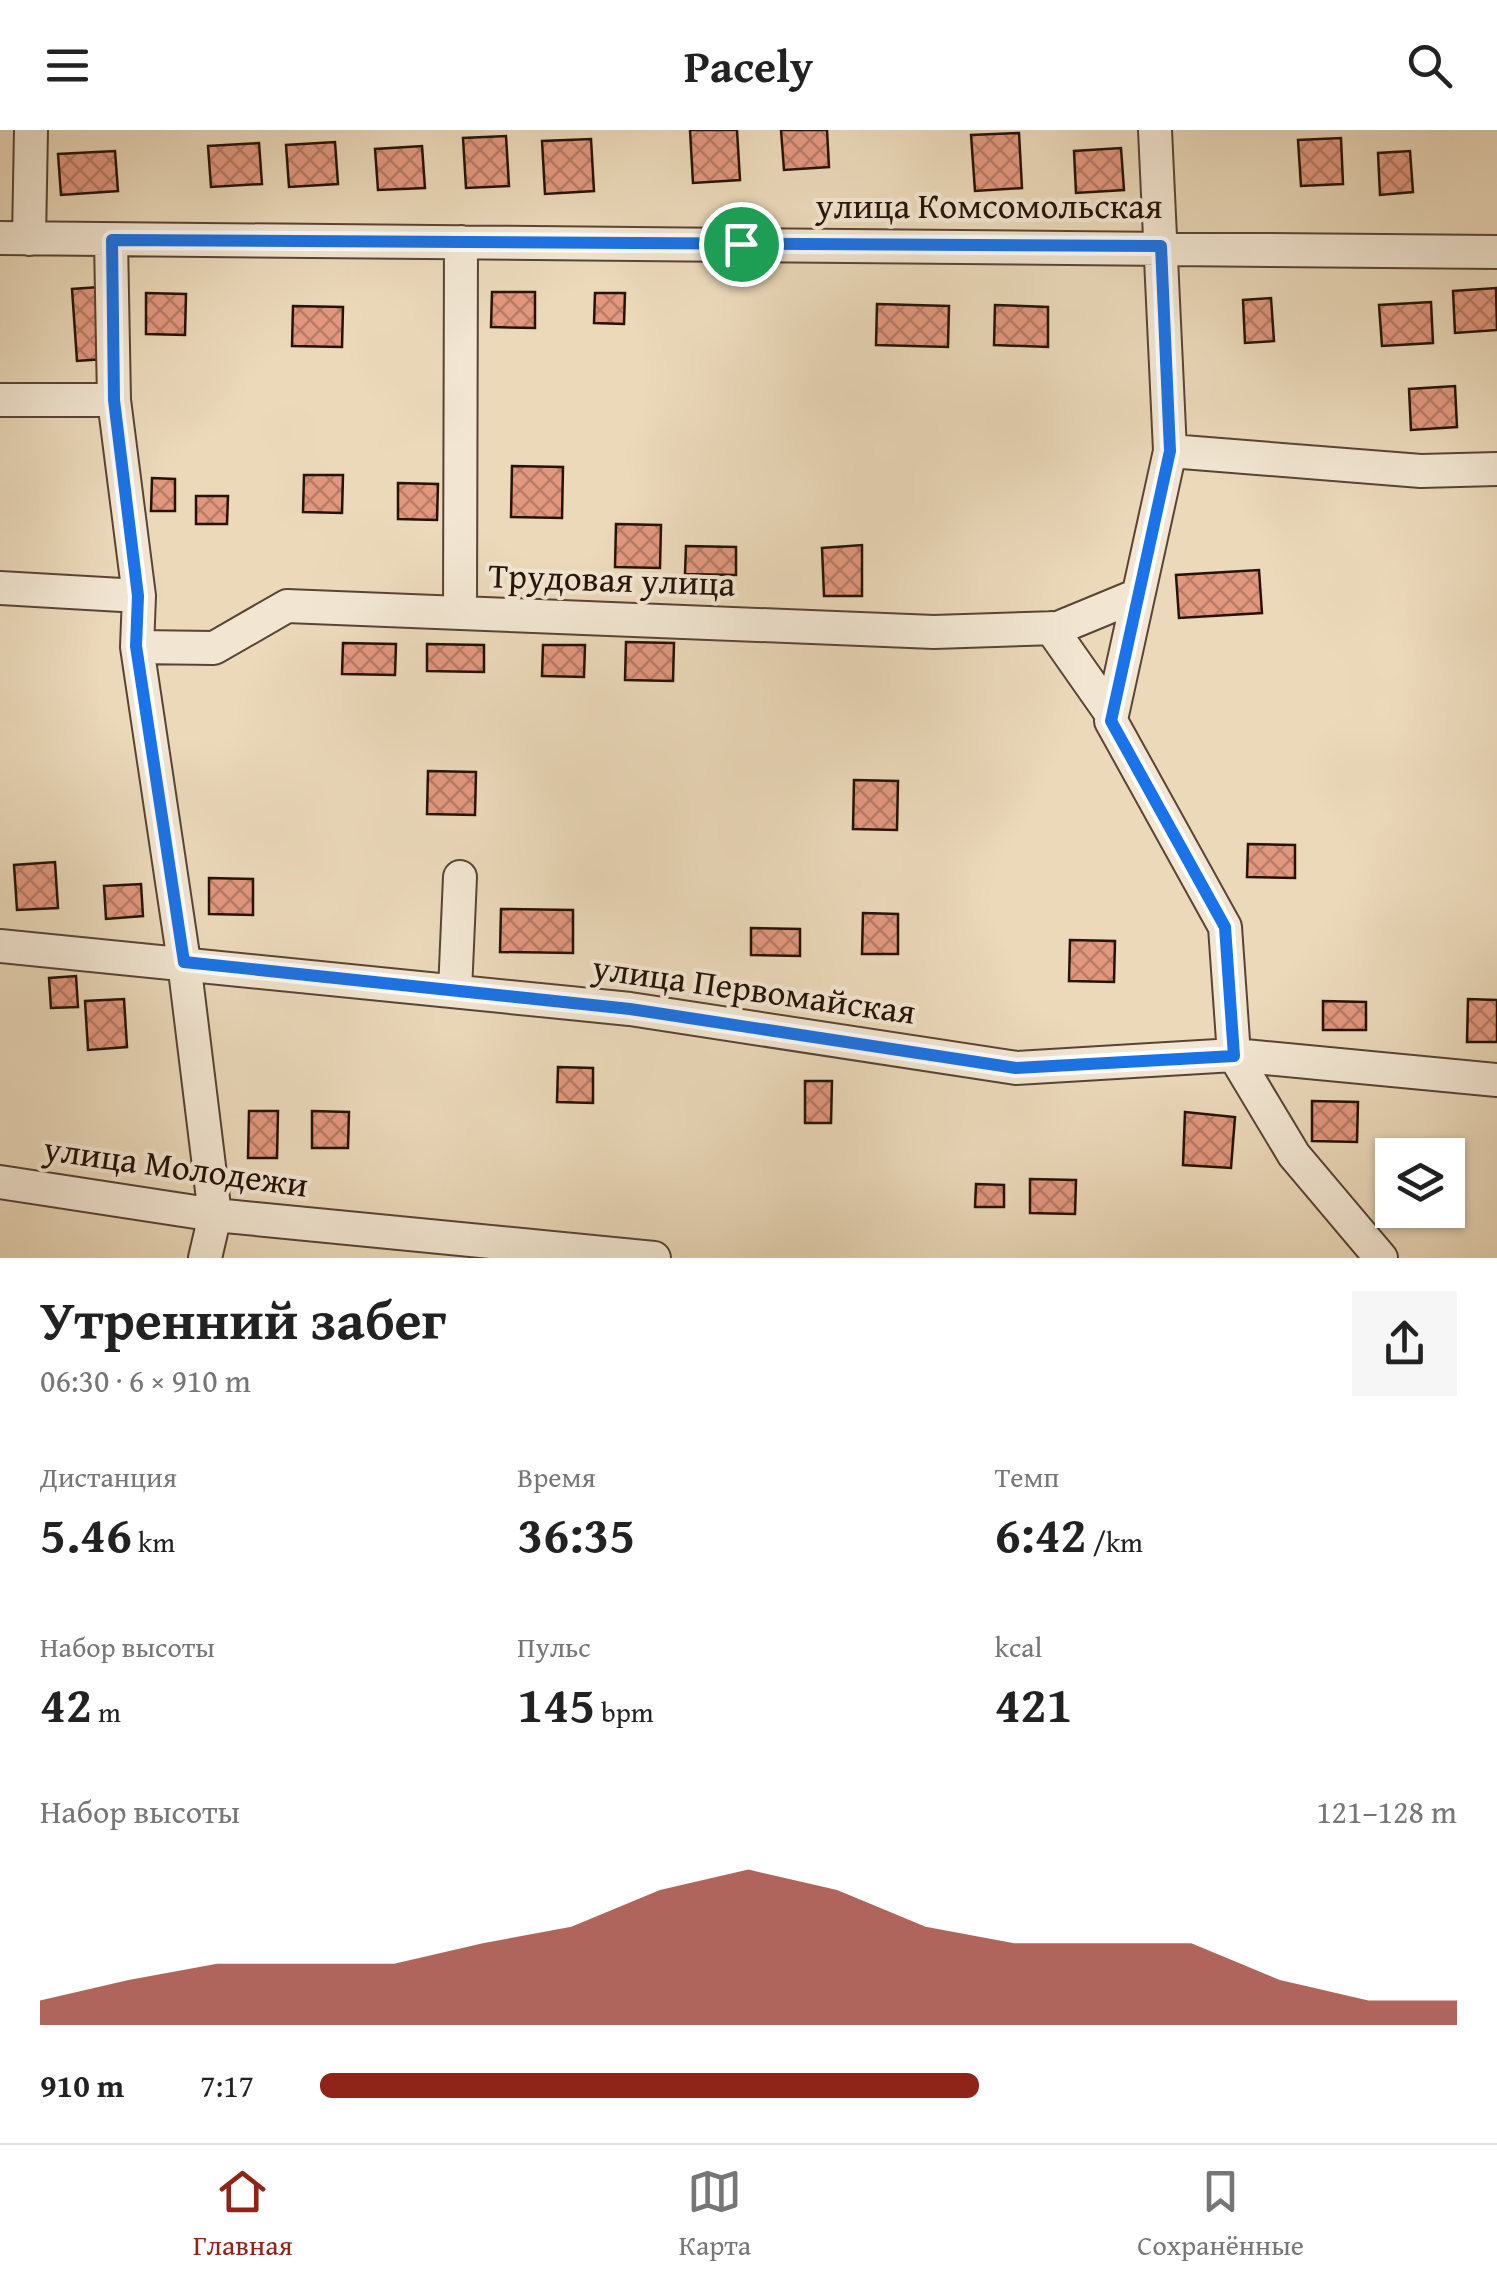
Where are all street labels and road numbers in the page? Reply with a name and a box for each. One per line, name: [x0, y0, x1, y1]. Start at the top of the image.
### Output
street label: улица Комсомольская: [815, 180, 1162, 231]
street label: Трудовая улица: [488, 549, 737, 609]
street label: улица Первомайская: [588, 941, 919, 1037]
street label: улица Молодежи: [39, 1122, 312, 1210]

